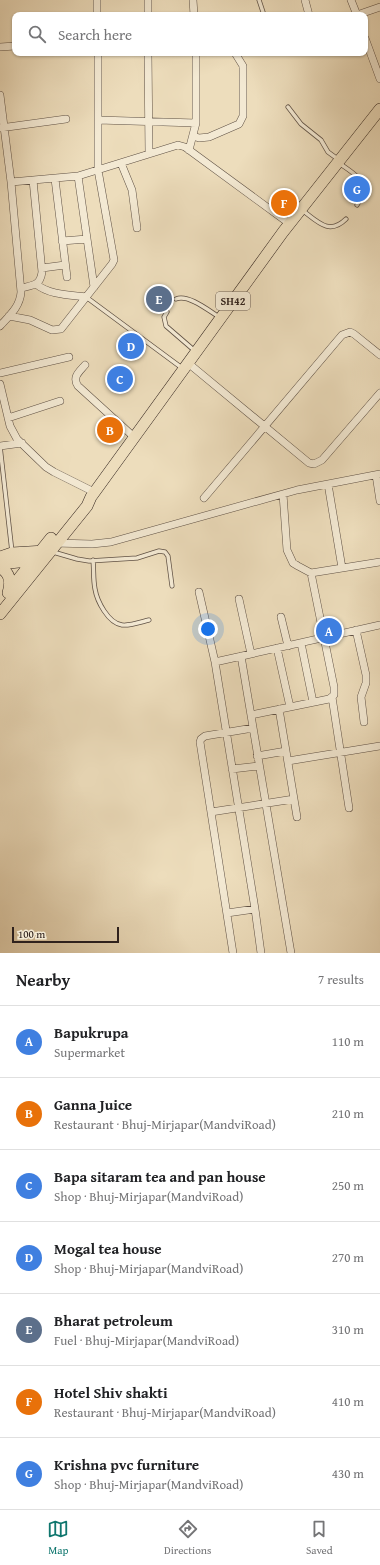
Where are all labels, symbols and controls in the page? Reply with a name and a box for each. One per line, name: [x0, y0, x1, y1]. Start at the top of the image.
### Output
search box: [12, 12, 368, 56]
icon: search: [26, 23, 48, 45]
text: Search here: [58, 24, 132, 45]
pin: G: [344, 174, 370, 204]
pin: F: [271, 188, 297, 218]
pin: E: [146, 284, 172, 314]
road number: SH42: [216, 292, 250, 310]
pin: D: [118, 331, 144, 361]
pin: C: [107, 364, 133, 394]
pin: B: [97, 415, 123, 445]
pin: A: [316, 616, 342, 646]
your location: [198, 619, 218, 639]
scale bar: [12, 925, 119, 944]
text: 100 m: [18, 926, 45, 942]
text: Nearby: [16, 967, 70, 992]
text: 7 results: [318, 970, 364, 989]
text: Bapukrupa: [54, 1022, 128, 1043]
text: A: [25, 1032, 33, 1051]
text: 110 m: [332, 1032, 364, 1051]
text: Supermarket: [54, 1043, 125, 1062]
text: Ganna Juice: [54, 1094, 132, 1115]
text: B: [25, 1104, 33, 1123]
text: 210 m: [332, 1104, 364, 1123]
text: Restaurant · Bhuj-Mirjapar(MandviRoad): [54, 1115, 276, 1134]
text: Bapa sitaram tea and pan house: [54, 1166, 266, 1187]
text: C: [25, 1176, 33, 1195]
text: 250 m: [332, 1176, 364, 1195]
text: Shop · Bhuj-Mirjapar(MandviRoad): [54, 1187, 243, 1206]
text: Mogal tea house: [54, 1238, 162, 1259]
text: D: [25, 1248, 33, 1267]
text: 270 m: [332, 1248, 364, 1267]
text: Shop · Bhuj-Mirjapar(MandviRoad): [54, 1259, 243, 1278]
text: Bharat petroleum: [54, 1310, 173, 1331]
text: E: [26, 1320, 32, 1339]
text: 310 m: [332, 1320, 364, 1339]
text: Fuel · Bhuj-Mirjapar(MandviRoad): [54, 1331, 239, 1350]
text: Hotel Shiv shakti: [54, 1382, 168, 1403]
text: F: [26, 1392, 32, 1411]
text: 410 m: [332, 1392, 364, 1411]
text: Restaurant · Bhuj-Mirjapar(MandviRoad): [54, 1403, 276, 1422]
text: Krishna pvc furniture: [54, 1454, 199, 1475]
text: G: [25, 1464, 33, 1483]
text: 430 m: [332, 1464, 364, 1483]
text: Shop · Bhuj-Mirjapar(MandviRoad): [54, 1475, 243, 1494]
tab: Map: [47, 1518, 69, 1558]
tab: Directions: [164, 1518, 211, 1558]
tab: Saved: [306, 1518, 333, 1558]

